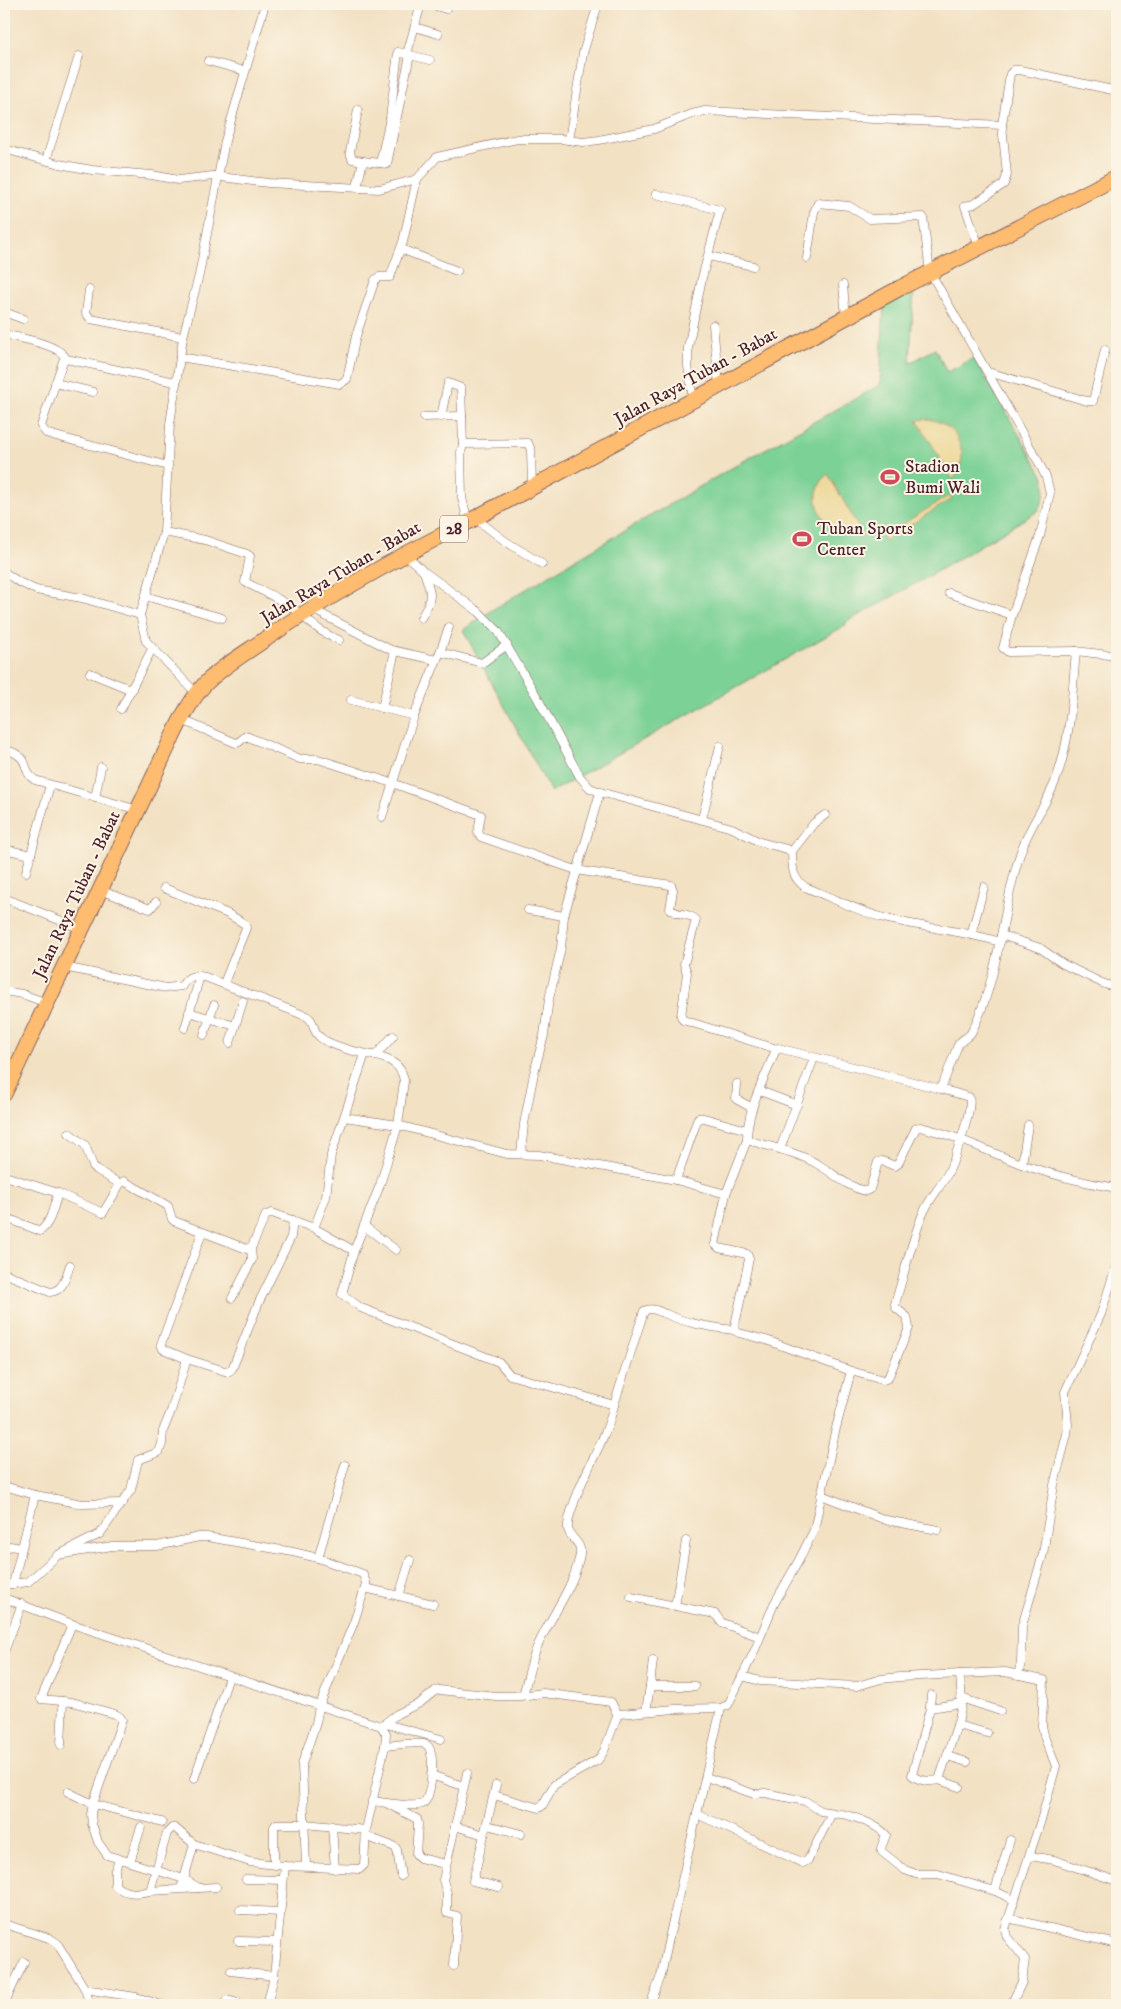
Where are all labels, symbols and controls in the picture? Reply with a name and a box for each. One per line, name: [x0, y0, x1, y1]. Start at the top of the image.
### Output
street label: Jalan Raya Tuban - Babat: [609, 323, 781, 432]
place label: Stadion Bumi Wali: [905, 456, 980, 499]
sports icon: Stadion Bumi Wali: [879, 466, 901, 488]
street label: Jalan Raya Tuban - Babat: [255, 516, 425, 631]
road number: 28: [440, 516, 468, 542]
place label: Tuban Sports Center: [817, 518, 913, 561]
sports icon: Tuban Sports Center: [791, 528, 813, 550]
street label: Jalan Raya Tuban - Babat: [28, 807, 126, 984]

